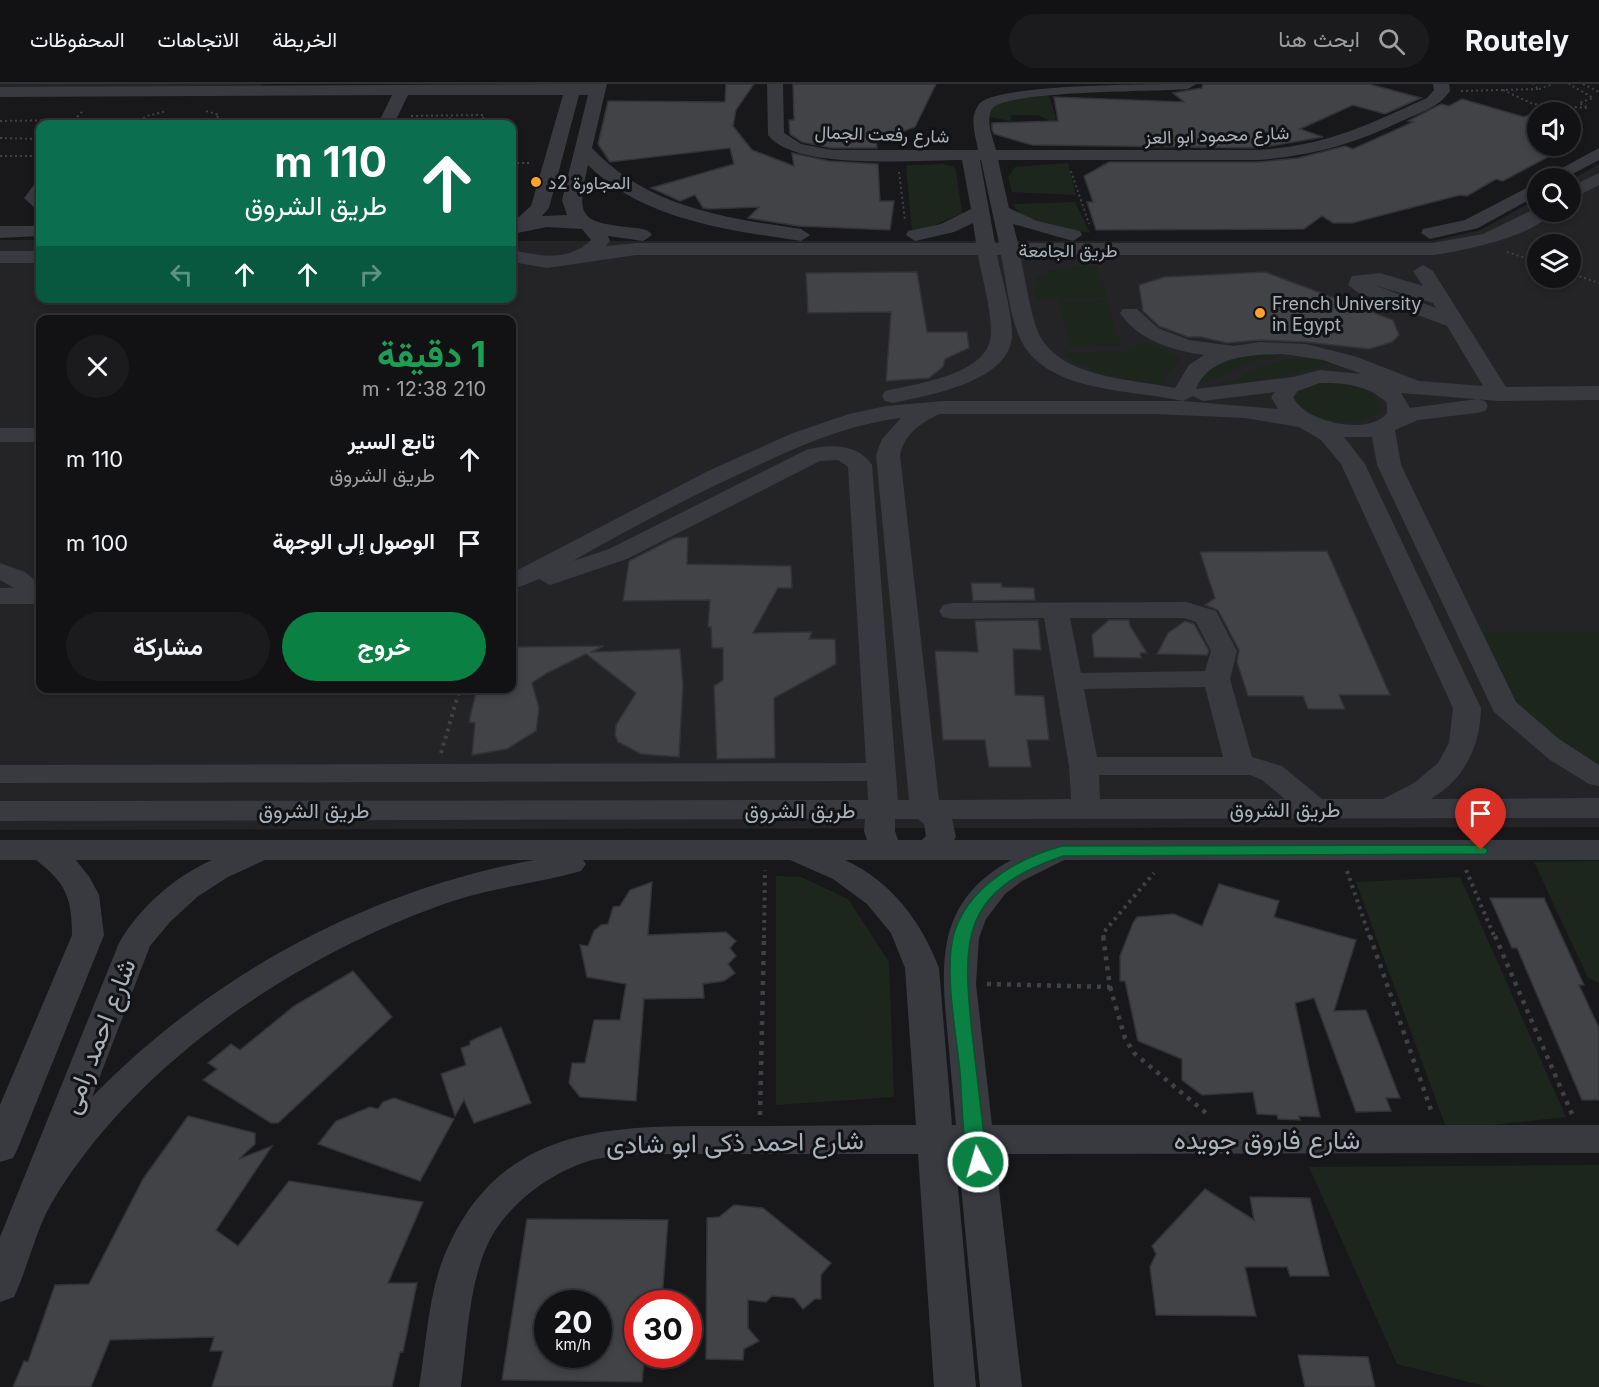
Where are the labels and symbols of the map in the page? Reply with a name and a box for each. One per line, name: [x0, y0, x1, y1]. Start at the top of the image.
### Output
street label: شارع رفعت الجمال: [814, 121, 950, 149]
street label: شارع محمود ابو العز: [1144, 122, 1290, 150]
place label: المجاورة 2د: [548, 172, 630, 194]
marker: المجاورة 2د: [529, 175, 543, 189]
street label: طريق الجامعة: [1019, 240, 1117, 262]
place label: French University in Egypt: [1272, 293, 1421, 335]
marker: French University in Egypt: [1253, 306, 1267, 320]
pin: [1455, 788, 1506, 850]
street label: طريق الشروق: [1230, 797, 1340, 823]
street label: طريق الشروق: [259, 798, 369, 824]
street label: طريق الشروق: [745, 798, 855, 824]
street label: شارع احمد رامى: [54, 954, 145, 1119]
street label: شارع احمد ذكى ابو شادى: [606, 1124, 864, 1163]
street label: شارع فاروق جويده: [1174, 1124, 1360, 1158]
position arrow: [946, 1130, 1010, 1194]
speed limit sign: 30: [624, 1290, 702, 1368]

